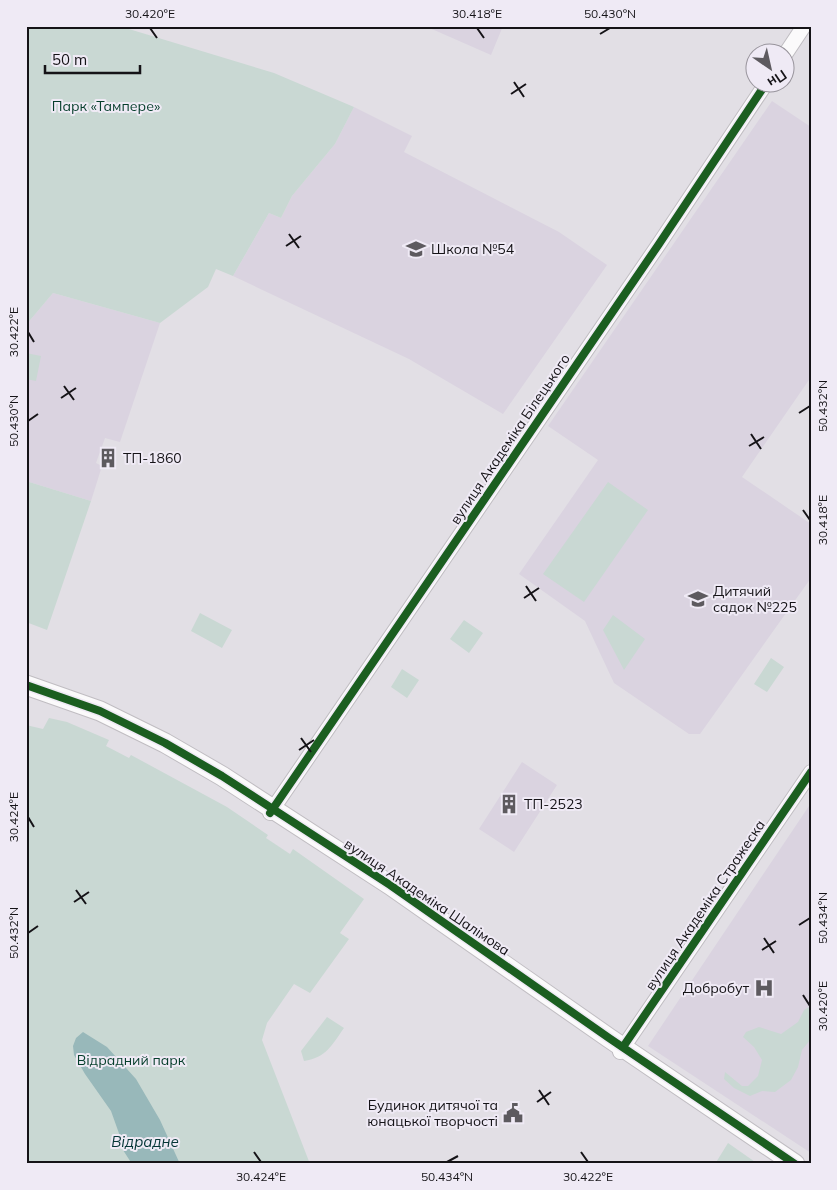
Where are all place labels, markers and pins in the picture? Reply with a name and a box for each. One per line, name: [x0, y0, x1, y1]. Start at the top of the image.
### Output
school or university icon: Школа №54: [405, 238, 427, 260]
place label: Школа №54: [431, 240, 515, 258]
building icon: ТП-1860: [97, 447, 119, 469]
place label: ТП-1860: [123, 449, 182, 467]
place label: Дитячий садок №225: [713, 582, 797, 616]
school or university icon: Дитячий садок №225: [687, 588, 709, 610]
building icon: ТП-2523: [498, 793, 520, 815]
place label: ТП-2523: [524, 795, 583, 813]
hospital icon: Добробут: [753, 977, 775, 999]
place label: Добробут: [683, 979, 750, 997]
place label: Будинок дитячої та юнацької творчості: [367, 1096, 498, 1130]
public building icon: Будинок дитячої та юнацької творчості: [502, 1102, 524, 1124]

